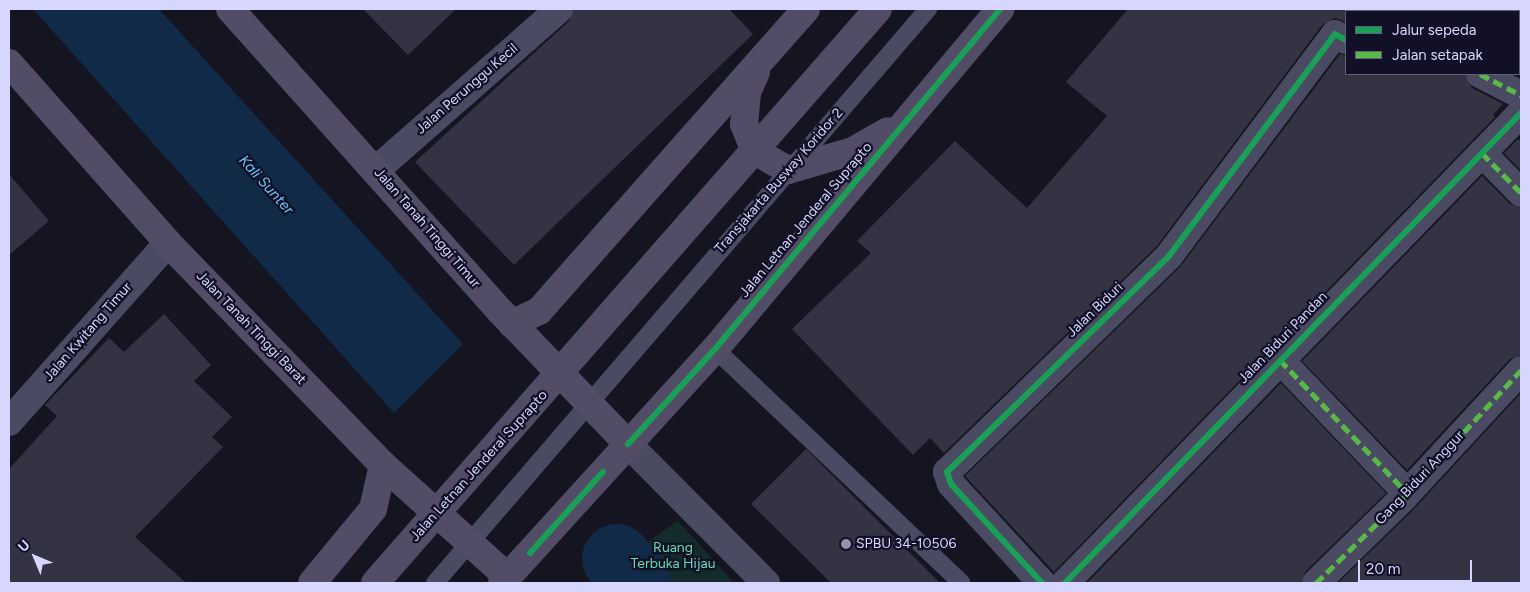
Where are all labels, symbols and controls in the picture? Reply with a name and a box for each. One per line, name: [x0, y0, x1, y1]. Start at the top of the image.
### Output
legend: [1345, 10, 1520, 75]
text: Jalur sepeda: [1392, 21, 1477, 39]
street label: Jalan Perunggu Kecil: [413, 40, 521, 138]
text: Jalan setapak: [1392, 46, 1483, 64]
street label: Transjakarta Busway Koridor 2: [711, 105, 847, 257]
street label: Jalan Letnan Jenderal Suprapto: [736, 139, 876, 301]
water label: Kali Sunter: [235, 152, 297, 218]
street label: Jalan Tanah Tinggi Timur: [370, 165, 484, 291]
street label: Jalan Tanah Tinggi Barat: [193, 268, 309, 388]
street label: Jalan Kwitang Timur: [40, 279, 136, 385]
street label: Jalan Biduri: [1063, 279, 1127, 341]
street label: Jalan Biduri Pandan: [1235, 289, 1331, 387]
street label: Jalan Letnan Jenderal Suprapto: [407, 387, 551, 545]
street label: Gang Biduri Anggur: [1372, 427, 1468, 529]
north arrow: [10, 532, 60, 582]
place label: SPBU 34-10506: [856, 536, 956, 552]
text: U: [15, 537, 34, 556]
marker: SPBU 34-10506: [840, 538, 852, 550]
park label: Ruang Terbuka Hijau: [631, 540, 715, 572]
scale bar: [1360, 550, 1474, 582]
text: 20 m: [1366, 560, 1400, 578]

